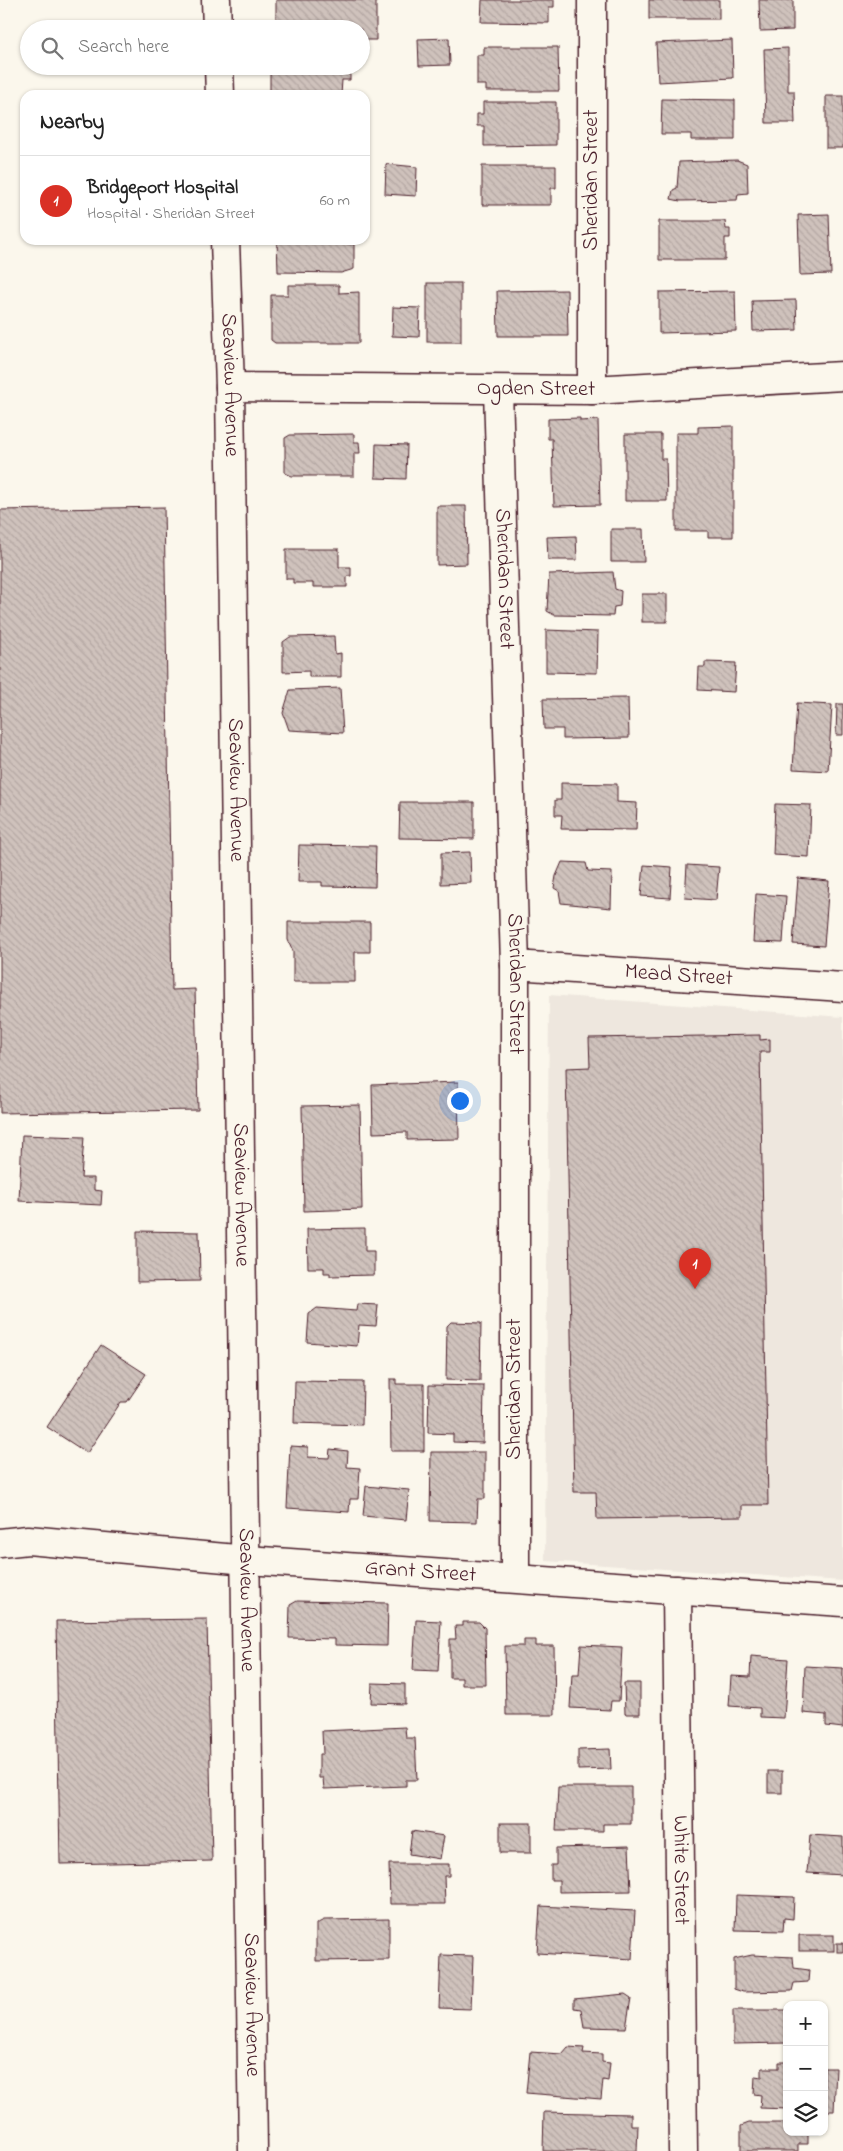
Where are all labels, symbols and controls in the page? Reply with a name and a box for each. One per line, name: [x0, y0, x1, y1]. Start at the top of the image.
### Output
search box: [20, 20, 370, 75]
icon: search: [38, 34, 66, 62]
text: Search here: [78, 34, 169, 61]
text: Nearby: [40, 108, 104, 138]
street label: Sheridan Street: [576, 109, 608, 251]
text: Bridgeport Hospital: [87, 175, 238, 202]
text: 1: [53, 189, 59, 213]
text: 60 m: [320, 189, 350, 213]
text: Hospital · Sheridan Street: [87, 202, 255, 226]
street label: Seaview Avenue: [211, 312, 247, 457]
street label: Ogden Street: [477, 373, 596, 406]
street label: Sheridan Street: [486, 508, 522, 651]
street label: Seaview Avenue: [218, 718, 252, 862]
street label: Sheridan Street: [497, 913, 531, 1055]
street label: Mead Street: [623, 956, 734, 996]
your location: [447, 1088, 473, 1114]
street label: Seaview Avenue: [224, 1123, 257, 1267]
pin: 1: [679, 1248, 711, 1289]
street label: Sheridan Street: [499, 1318, 531, 1460]
street label: Seaview Avenue: [229, 1528, 263, 1672]
street label: Grant Street: [364, 1552, 478, 1592]
street label: White Street: [663, 1815, 697, 1926]
street label: Seaview Avenue: [234, 1933, 268, 2077]
map controls: [783, 2001, 828, 2136]
button: +: [783, 2001, 828, 2046]
button: −: [783, 2046, 828, 2091]
button: layers: [783, 2091, 828, 2136]

